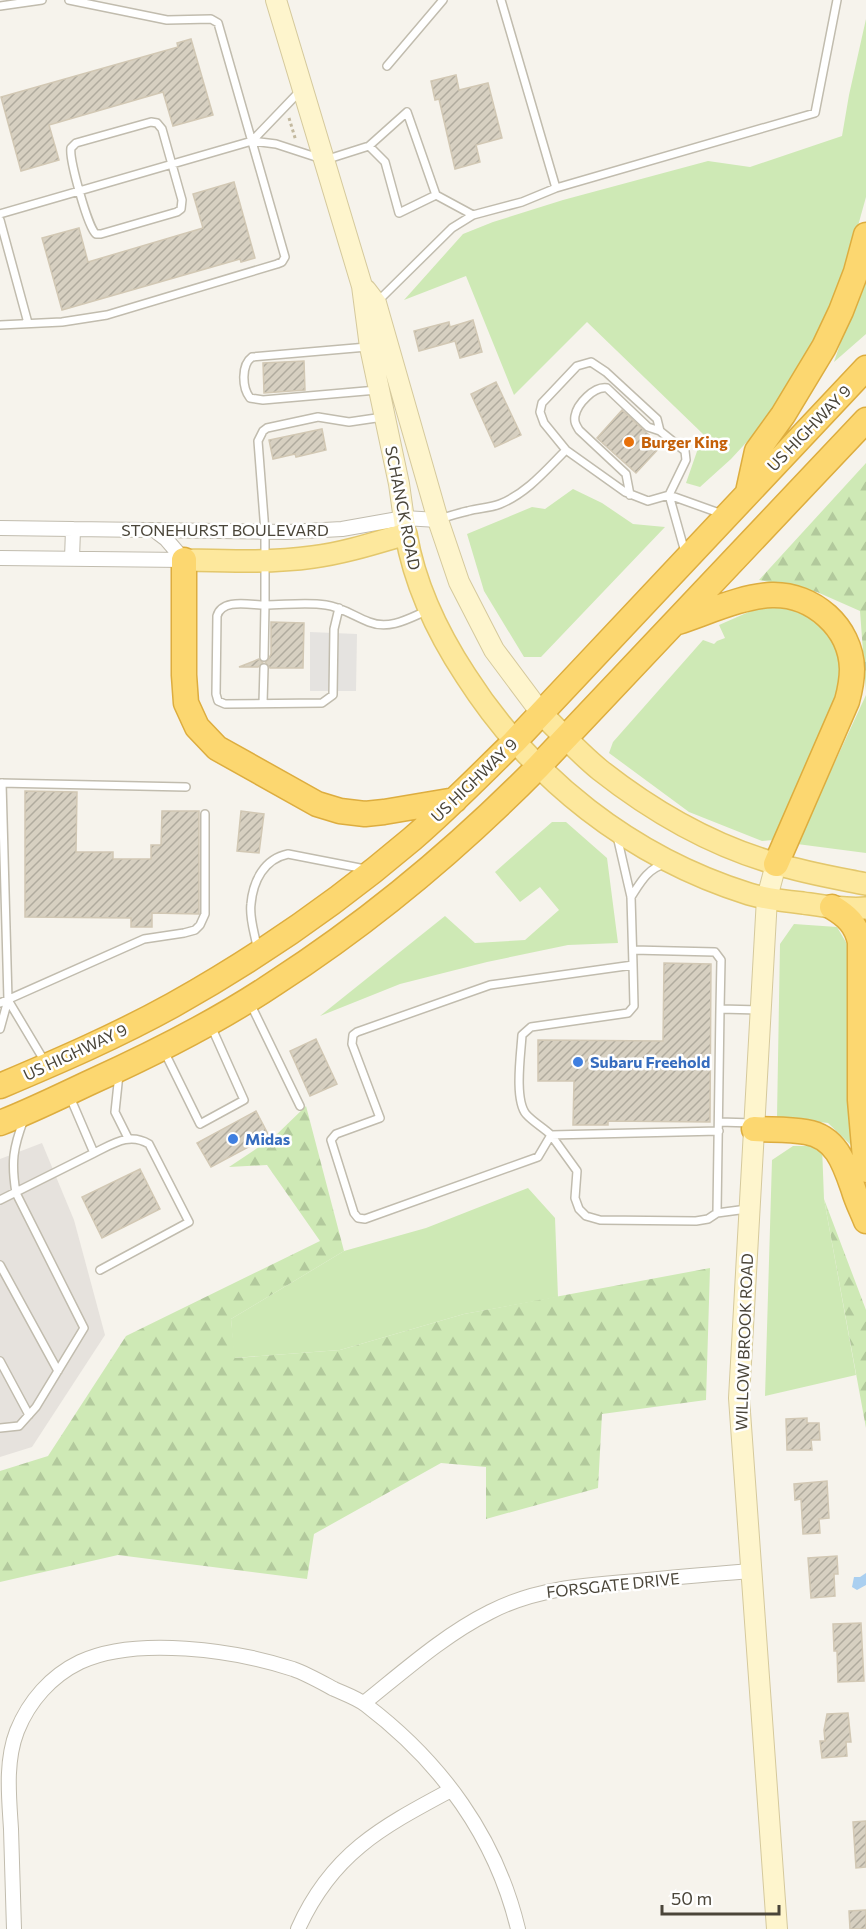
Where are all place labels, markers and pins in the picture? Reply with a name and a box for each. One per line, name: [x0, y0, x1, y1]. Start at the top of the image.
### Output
place label: Burger King: [641, 432, 728, 451]
marker: Burger King: [622, 435, 636, 449]
place label: Subaru Freehold: [590, 1052, 710, 1071]
marker: Subaru Freehold: [571, 1055, 585, 1069]
place label: Midas: [245, 1129, 290, 1148]
marker: Midas: [226, 1132, 240, 1146]

